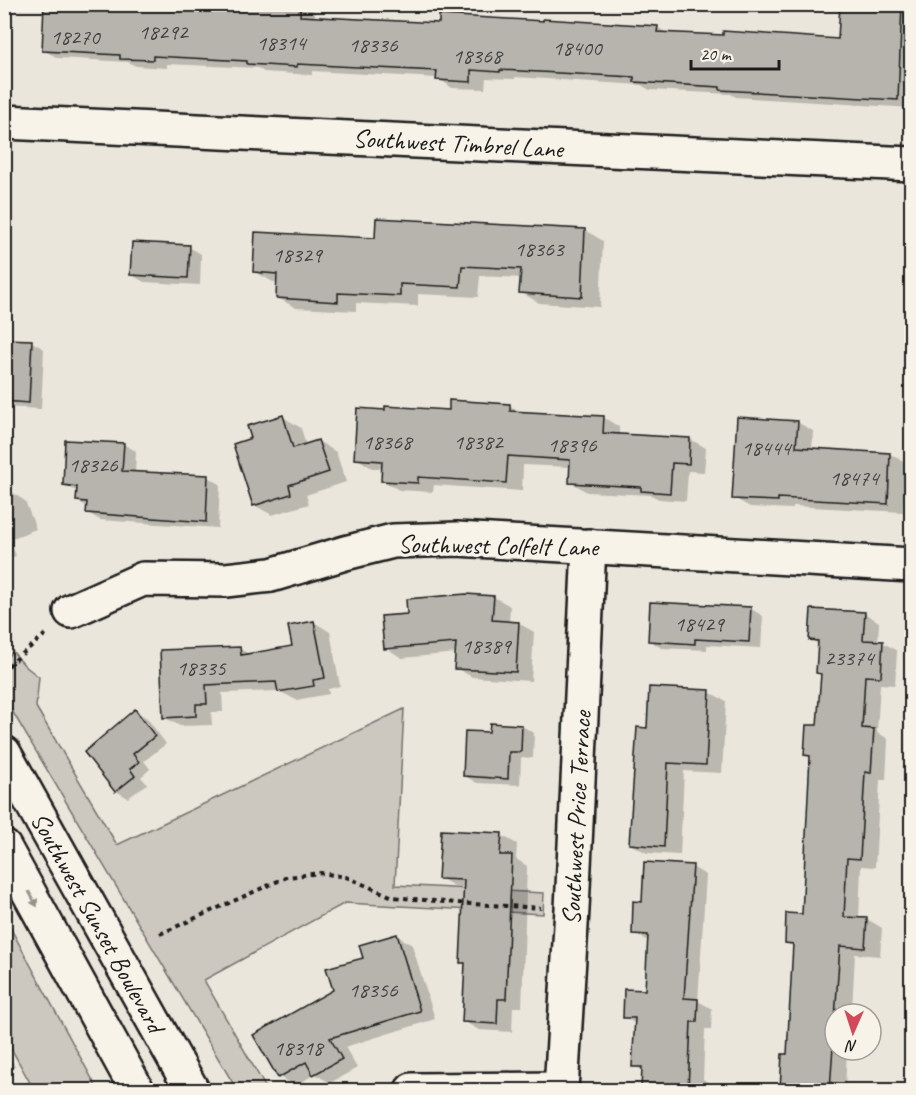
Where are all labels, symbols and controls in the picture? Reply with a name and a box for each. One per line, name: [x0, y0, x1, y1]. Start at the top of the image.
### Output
house number: 18292: [138, 18, 190, 46]
house number: 18270: [50, 23, 102, 51]
house number: 18314: [256, 29, 308, 57]
house number: 18336: [348, 31, 399, 59]
scale bar: [691, 33, 780, 71]
house number: 18400: [552, 34, 604, 62]
house number: 18368: [452, 42, 504, 70]
text: 20 m: [700, 43, 733, 65]
street label: Southwest Timbrel Lane: [352, 122, 566, 166]
house number: 18363: [514, 235, 566, 263]
house number: 18329: [272, 241, 324, 269]
house number: 18368: [362, 428, 414, 456]
house number: 18382: [453, 428, 505, 456]
house number: 18396: [547, 431, 598, 459]
house number: 18444: [741, 434, 793, 462]
house number: 18326: [68, 451, 119, 479]
house number: 18474: [829, 464, 881, 492]
street label: Southwest Colfelt Lane: [398, 527, 601, 564]
house number: 18429: [674, 610, 726, 638]
house number: 18389: [461, 632, 513, 660]
house number: 23374: [824, 644, 876, 672]
house number: 18335: [176, 654, 227, 682]
street label: Southwest Price Terrace: [554, 709, 599, 926]
street label: Southwest Sunset Boulevard: [23, 806, 174, 1042]
one-way arrow: [28, 890, 38, 907]
house number: 18356: [348, 976, 399, 1004]
north arrow: [823, 1002, 883, 1062]
house number: 18318: [273, 1034, 325, 1062]
text: N: [844, 1036, 858, 1056]

